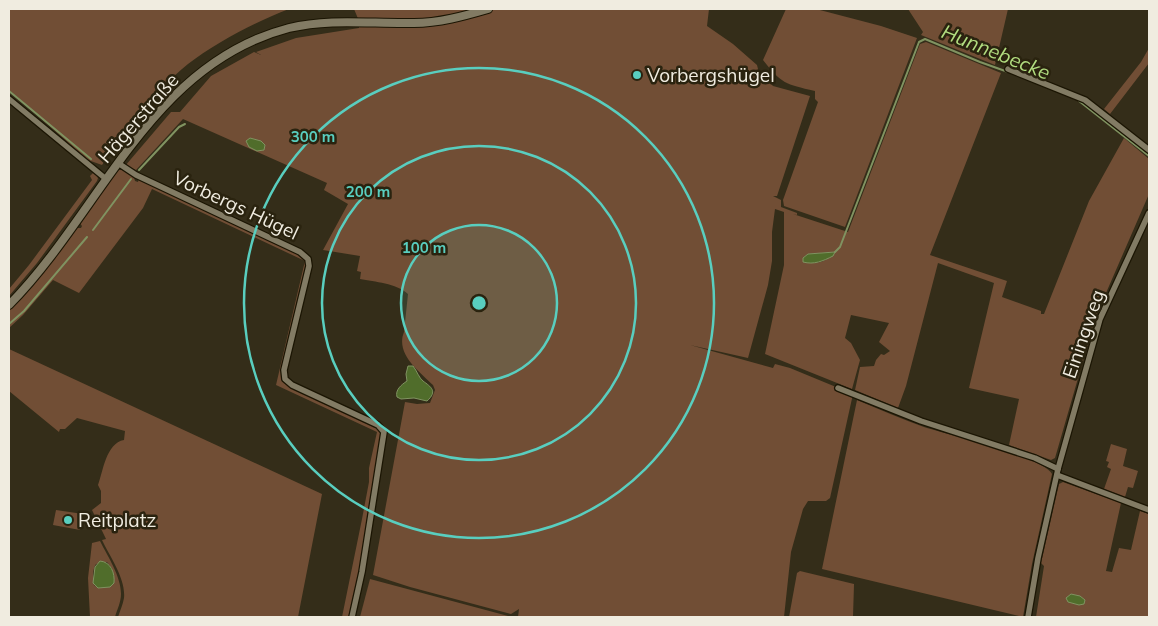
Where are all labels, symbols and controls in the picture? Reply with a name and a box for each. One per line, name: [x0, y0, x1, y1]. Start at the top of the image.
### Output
water label: Hunnebecke: [938, 18, 1054, 85]
place label: Vorbergshügel: [647, 63, 775, 87]
street label: Hägerstraße: [92, 68, 184, 168]
marker: Vorbergshügel: [631, 69, 643, 81]
text: 300 m: [291, 127, 335, 146]
street label: Vorbergs Hügel: [169, 165, 303, 245]
text: 200 m: [346, 182, 390, 201]
text: 100 m: [402, 238, 446, 257]
street label: Einingweg: [1057, 287, 1109, 381]
centre of rings: [470, 294, 488, 312]
place label: Reitplatz: [78, 508, 156, 532]
marker: Reitplatz: [62, 514, 74, 526]

